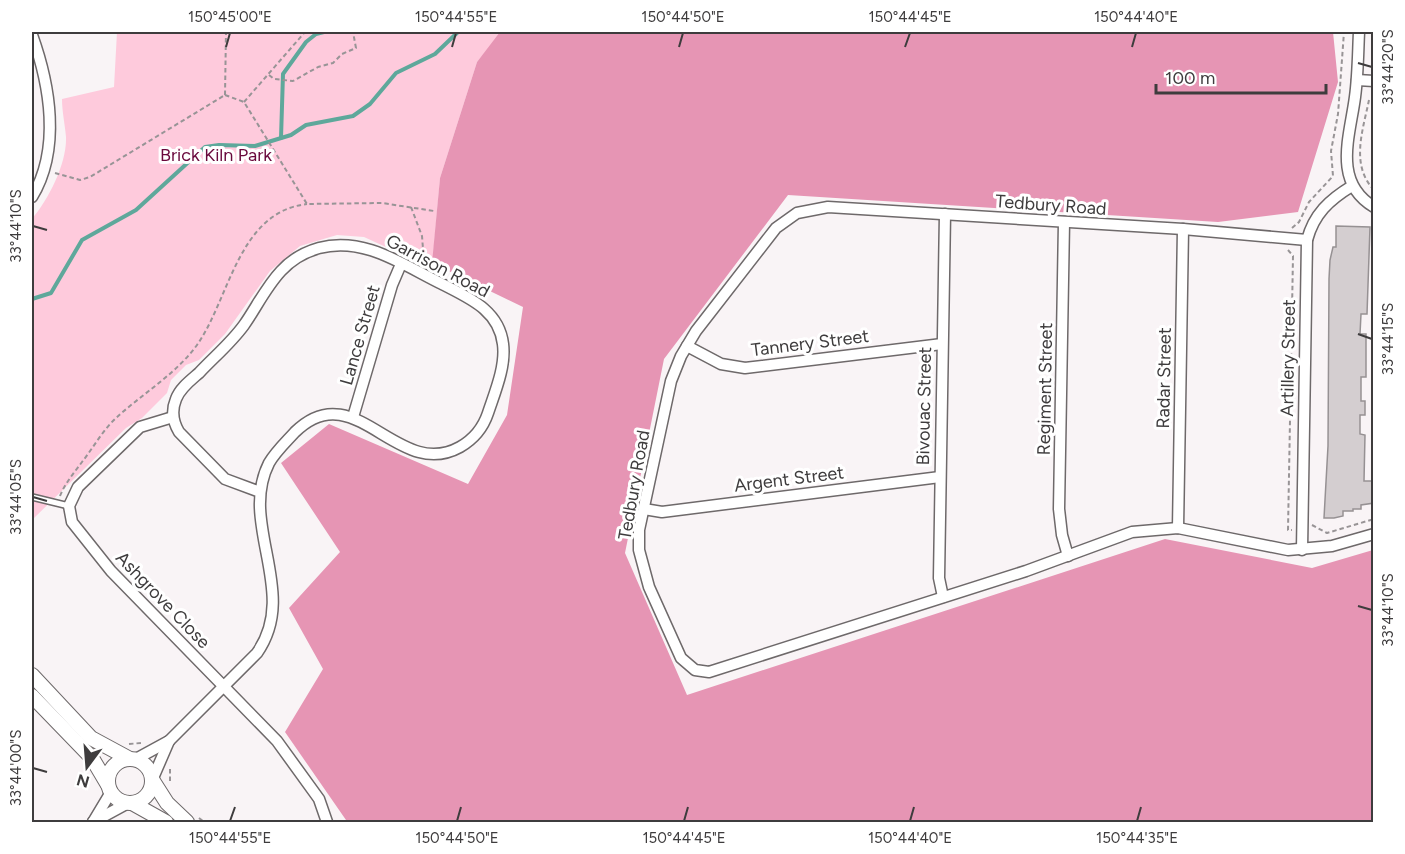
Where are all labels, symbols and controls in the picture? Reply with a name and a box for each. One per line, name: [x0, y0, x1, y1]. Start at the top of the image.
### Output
text: 150°45'00"E: [188, 8, 272, 26]
text: 150°44'55"E: [415, 8, 497, 26]
text: 150°44'50"E: [641, 8, 725, 26]
text: 150°44'45"E: [868, 8, 952, 26]
text: 150°44'40"E: [1094, 8, 1178, 26]
text: 33°44'20"S: [1379, 29, 1397, 105]
scale bar: [1156, 57, 1326, 95]
text: 100 m: [1165, 67, 1215, 89]
park label: Brick Kiln Park: [160, 144, 272, 166]
text: 33°44'10"S: [7, 189, 25, 263]
street label: Tedbury Road: [995, 190, 1107, 220]
street label: Garrison Road: [383, 230, 493, 302]
street label: Lance Street: [335, 282, 385, 388]
street label: Artillery Street: [1276, 299, 1300, 417]
text: 33°44'15"S: [1379, 303, 1397, 375]
street label: Regiment Street: [1033, 322, 1057, 456]
street label: Tannery Street: [750, 325, 870, 361]
street label: Radar Street: [1152, 327, 1176, 429]
street label: Bivouac Street: [912, 346, 936, 465]
street label: Tedbury Road: [614, 428, 654, 542]
text: 33°44'05"S: [7, 459, 25, 535]
street label: Argent Street: [733, 461, 845, 497]
street label: Ashgrove Close: [111, 547, 215, 653]
text: 33°44'10"S: [1379, 573, 1397, 647]
text: 33°44'00"S: [7, 730, 25, 806]
north arrow: [57, 737, 117, 797]
text: N: [74, 770, 92, 792]
text: 150°44'55"E: [189, 829, 271, 847]
text: 150°44'50"E: [415, 829, 499, 847]
text: 150°44'45"E: [642, 829, 726, 847]
text: 150°44'40"E: [868, 829, 952, 847]
text: 150°44'35"E: [1096, 829, 1178, 847]

